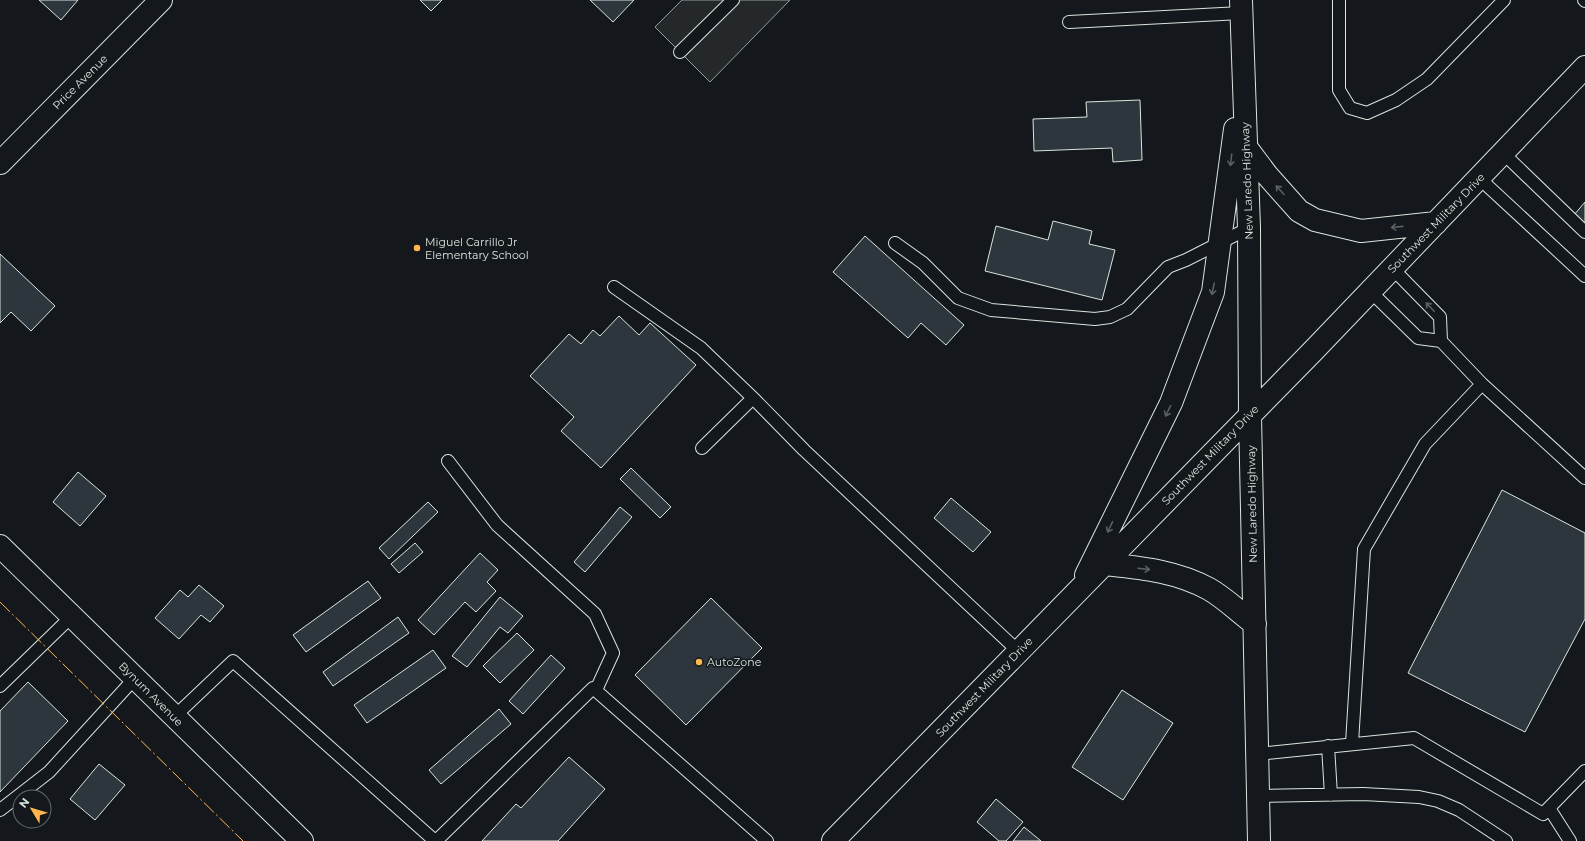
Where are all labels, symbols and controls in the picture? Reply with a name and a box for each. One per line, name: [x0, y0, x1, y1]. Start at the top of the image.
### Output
street label: Price Avenue: [50, 51, 111, 112]
street label: New Laredo Highway: [1238, 122, 1256, 240]
one-way arrow: [1227, 153, 1235, 166]
street label: Southwest Military Drive: [1385, 170, 1488, 276]
one-way arrow: [1275, 185, 1285, 195]
one-way arrow: [1391, 224, 1404, 231]
place label: Miguel Carrillo Jr Elementary School: [425, 235, 529, 262]
marker: Miguel Carrillo Jr Elementary School: [412, 243, 422, 253]
one-way arrow: [1209, 282, 1217, 295]
one-way arrow: [1425, 301, 1434, 312]
street label: Southwest Military Drive: [1159, 402, 1262, 508]
one-way arrow: [1163, 404, 1171, 416]
street label: New Laredo Highway: [1244, 445, 1260, 563]
one-way arrow: [1106, 521, 1113, 533]
one-way arrow: [1137, 565, 1150, 572]
street label: Southwest Military Drive: [933, 634, 1036, 740]
place label: AutoZone: [707, 655, 762, 669]
marker: AutoZone: [694, 657, 704, 667]
street label: Bynum Avenue: [116, 659, 186, 729]
north arrow: [12, 789, 52, 829]
text: N: [16, 795, 32, 811]

